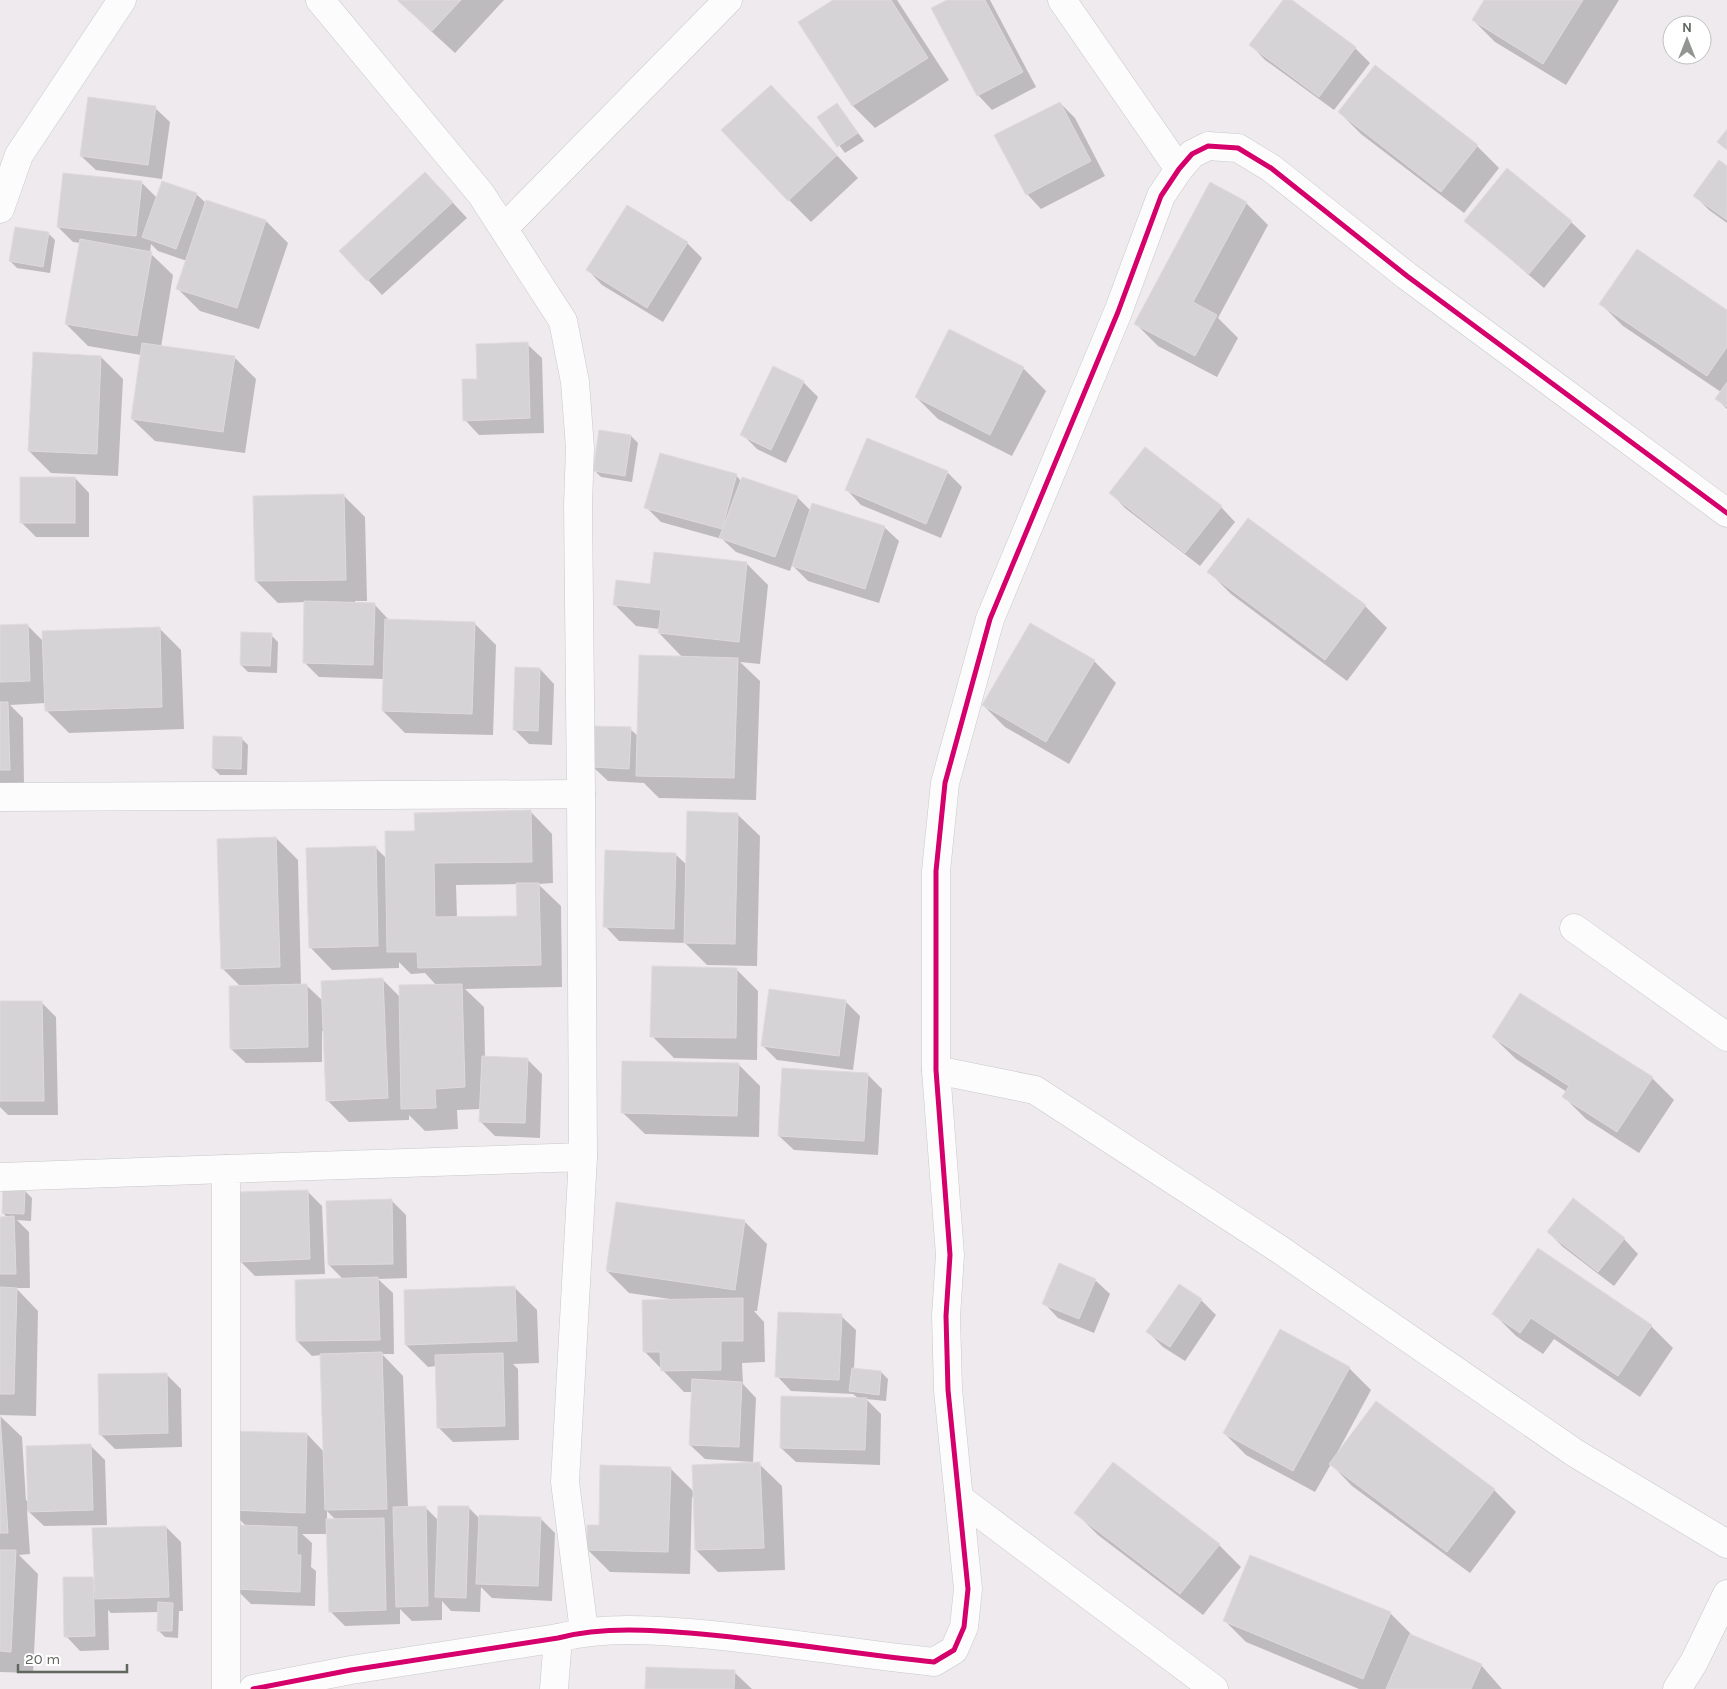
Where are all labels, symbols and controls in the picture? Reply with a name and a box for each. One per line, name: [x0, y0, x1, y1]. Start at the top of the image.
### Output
north arrow: [1662, 15, 1712, 65]
text: N: [1682, 19, 1692, 36]
scale bar: [18, 1642, 126, 1674]
text: 20 m: [25, 1650, 60, 1668]

